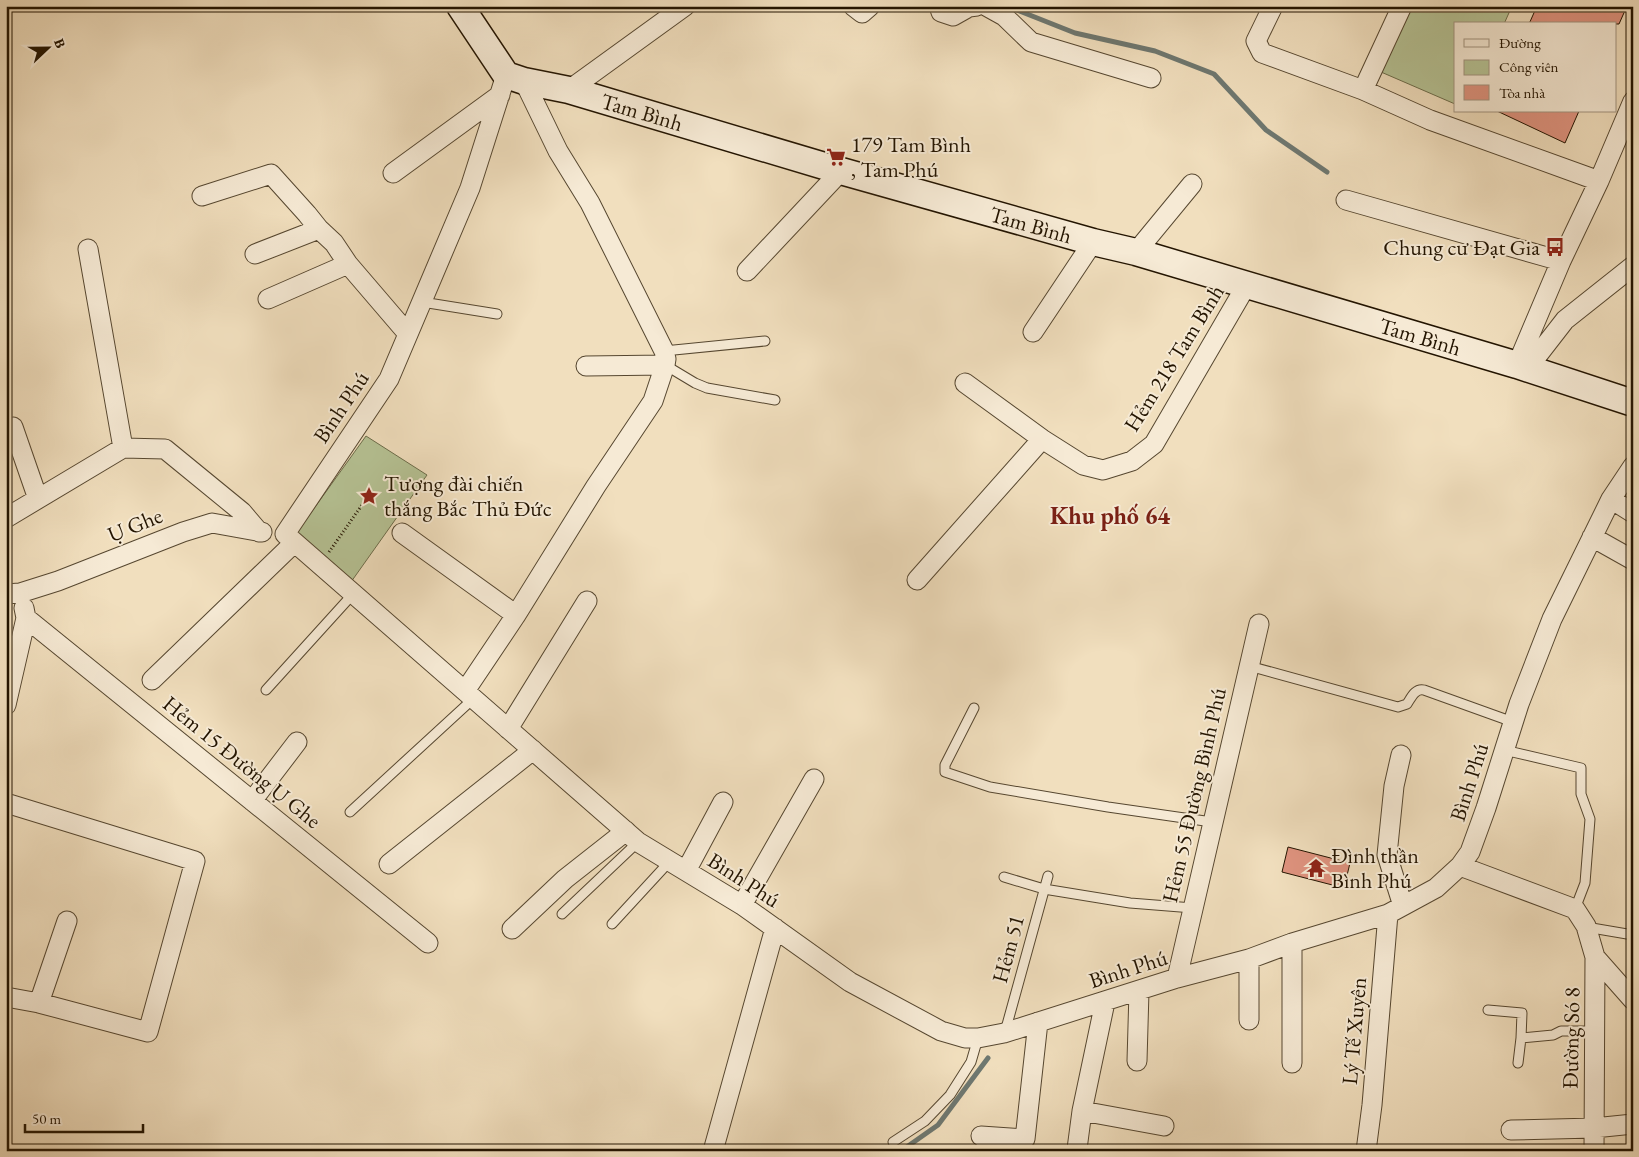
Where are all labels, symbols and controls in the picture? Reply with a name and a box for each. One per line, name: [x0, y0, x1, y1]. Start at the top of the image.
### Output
north arrow: [22, 22, 72, 72]
legend: [1454, 22, 1616, 112]
text: Đường: [1499, 33, 1541, 52]
text: B: [50, 36, 70, 51]
text: Công viên: [1499, 57, 1559, 76]
text: Tòa nhà: [1499, 83, 1545, 102]
street label: Tam Bình: [598, 86, 686, 138]
place label: 179 Tam Bình , Tam Phú: [851, 130, 971, 184]
supermarket icon: 179 Tam Bình , Tam Phú: [825, 146, 847, 168]
street label: Tam Bình: [987, 199, 1075, 250]
place label: Chung cư Đạt Gia: [1383, 233, 1540, 262]
bus stop icon: Chung cư Đạt Gia: [1544, 236, 1566, 258]
street label: Hẻm 218 Tam Bình: [1117, 279, 1231, 437]
street label: Tam Bình: [1376, 310, 1465, 362]
street label: Bình Phú: [306, 365, 376, 449]
place label: Tượng đài chiến thắng Bắc Thủ Đức: [384, 469, 552, 523]
place icon: Tượng đài chiến thắng Bắc Thủ Đức: [358, 485, 380, 507]
district label: Khu phố 64: [1050, 500, 1170, 531]
street label: Ụ Ghe: [103, 501, 167, 549]
street label: Hẻm 55 Đường Bình Phú: [1155, 684, 1233, 905]
street label: Hẻm 15 Đường Ụ Ghe: [157, 689, 327, 835]
street label: Bình Phú: [1443, 739, 1495, 825]
place label: Đình thần Bình Phú: [1331, 841, 1419, 895]
street label: Bình Phú: [702, 846, 786, 914]
temple icon: Đình thần Bình Phú: [1305, 857, 1327, 879]
street label: Hẻm 51: [985, 912, 1031, 986]
street label: Bình Phú: [1085, 943, 1171, 995]
street label: Lý Tế Xuyên: [1335, 976, 1373, 1086]
street label: Đường Só 8: [1556, 987, 1586, 1089]
scale bar: [25, 1102, 142, 1134]
text: 50 m: [32, 1109, 61, 1128]

